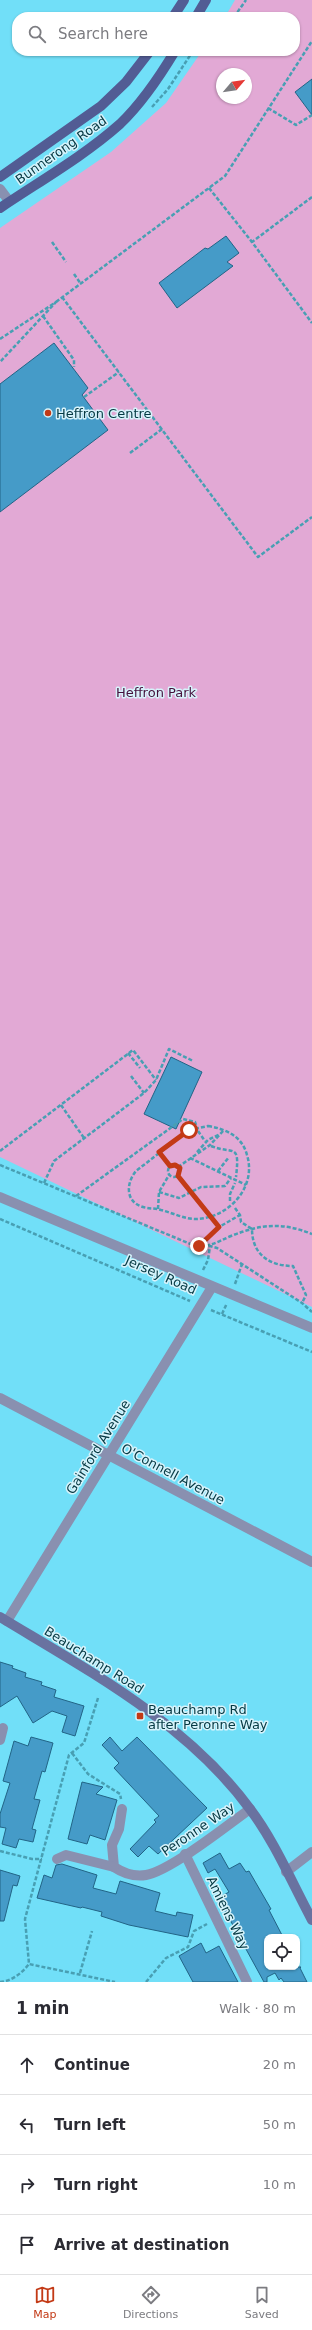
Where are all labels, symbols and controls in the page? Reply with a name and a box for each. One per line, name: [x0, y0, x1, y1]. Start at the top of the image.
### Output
search box: [12, 12, 300, 56]
icon: search: [26, 23, 48, 45]
text: Search here: [58, 25, 148, 43]
north arrow: [216, 68, 252, 104]
street label: Bunnerong Road: [13, 113, 109, 187]
place label: Heffron Centre: [56, 406, 152, 421]
marker: Heffron Centre: [43, 408, 53, 418]
park label: Heffron Park: [116, 685, 197, 700]
route start: [180, 1121, 198, 1139]
route end: [190, 1237, 208, 1255]
street label: Jersey Road: [122, 1252, 199, 1297]
street label: Gainford Avenue: [63, 1397, 133, 1497]
street label: O'Connell Avenue: [119, 1440, 227, 1508]
street label: Beauchamp Road: [42, 1623, 146, 1697]
place label: Beauchamp Rd after Peronne Way: [148, 1702, 268, 1732]
marker: Beauchamp Rd after Peronne Way: [135, 1711, 145, 1721]
street label: Peronne Way: [159, 1799, 238, 1859]
street label: Amiens Way: [204, 1874, 252, 1953]
map controls: [264, 1934, 300, 1970]
button: locate: [264, 1934, 300, 1970]
text: 1 min: [16, 1998, 69, 2018]
text: Walk · 80 m: [219, 2001, 296, 2016]
icon: ahead: [16, 2054, 38, 2076]
text: Continue: [54, 2056, 130, 2074]
text: 20 m: [263, 2057, 296, 2072]
icon: left: [16, 2114, 38, 2136]
text: Turn left: [54, 2116, 126, 2134]
text: 50 m: [263, 2117, 296, 2132]
icon: right: [16, 2174, 38, 2196]
text: Turn right: [54, 2176, 138, 2194]
text: 10 m: [263, 2177, 296, 2192]
icon: arrive: [16, 2234, 38, 2256]
text: Arrive at destination: [54, 2236, 229, 2254]
tab: Map: [33, 2284, 56, 2321]
tab: Directions: [123, 2284, 178, 2321]
tab: Saved: [245, 2284, 279, 2321]

